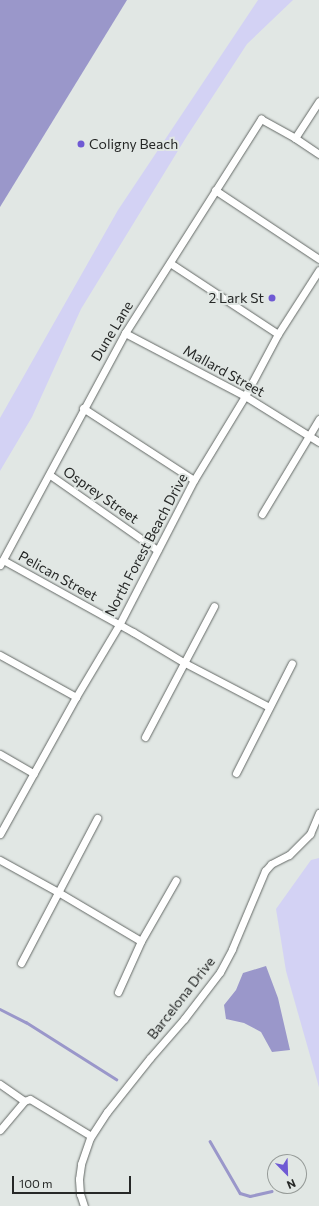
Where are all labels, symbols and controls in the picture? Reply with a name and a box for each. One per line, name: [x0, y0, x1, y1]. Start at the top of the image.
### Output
place label: Coligny Beach: [89, 136, 178, 152]
marker: Coligny Beach: [76, 139, 86, 149]
place label: 2 Lark St: [209, 290, 264, 306]
marker: 2 Lark St: [267, 293, 277, 303]
street label: Dune Lane: [88, 298, 136, 364]
street label: Mallard Street: [180, 342, 268, 400]
street label: Osprey Street: [60, 463, 142, 527]
street label: North Forest Beach Drive: [101, 471, 191, 619]
street label: Pelican Street: [16, 547, 100, 605]
street label: Barcelona Drive: [144, 954, 218, 1042]
north arrow: [267, 1154, 307, 1194]
scale bar: [14, 1168, 133, 1194]
text: 100 m: [19, 1176, 53, 1190]
text: N: [285, 1177, 298, 1192]

